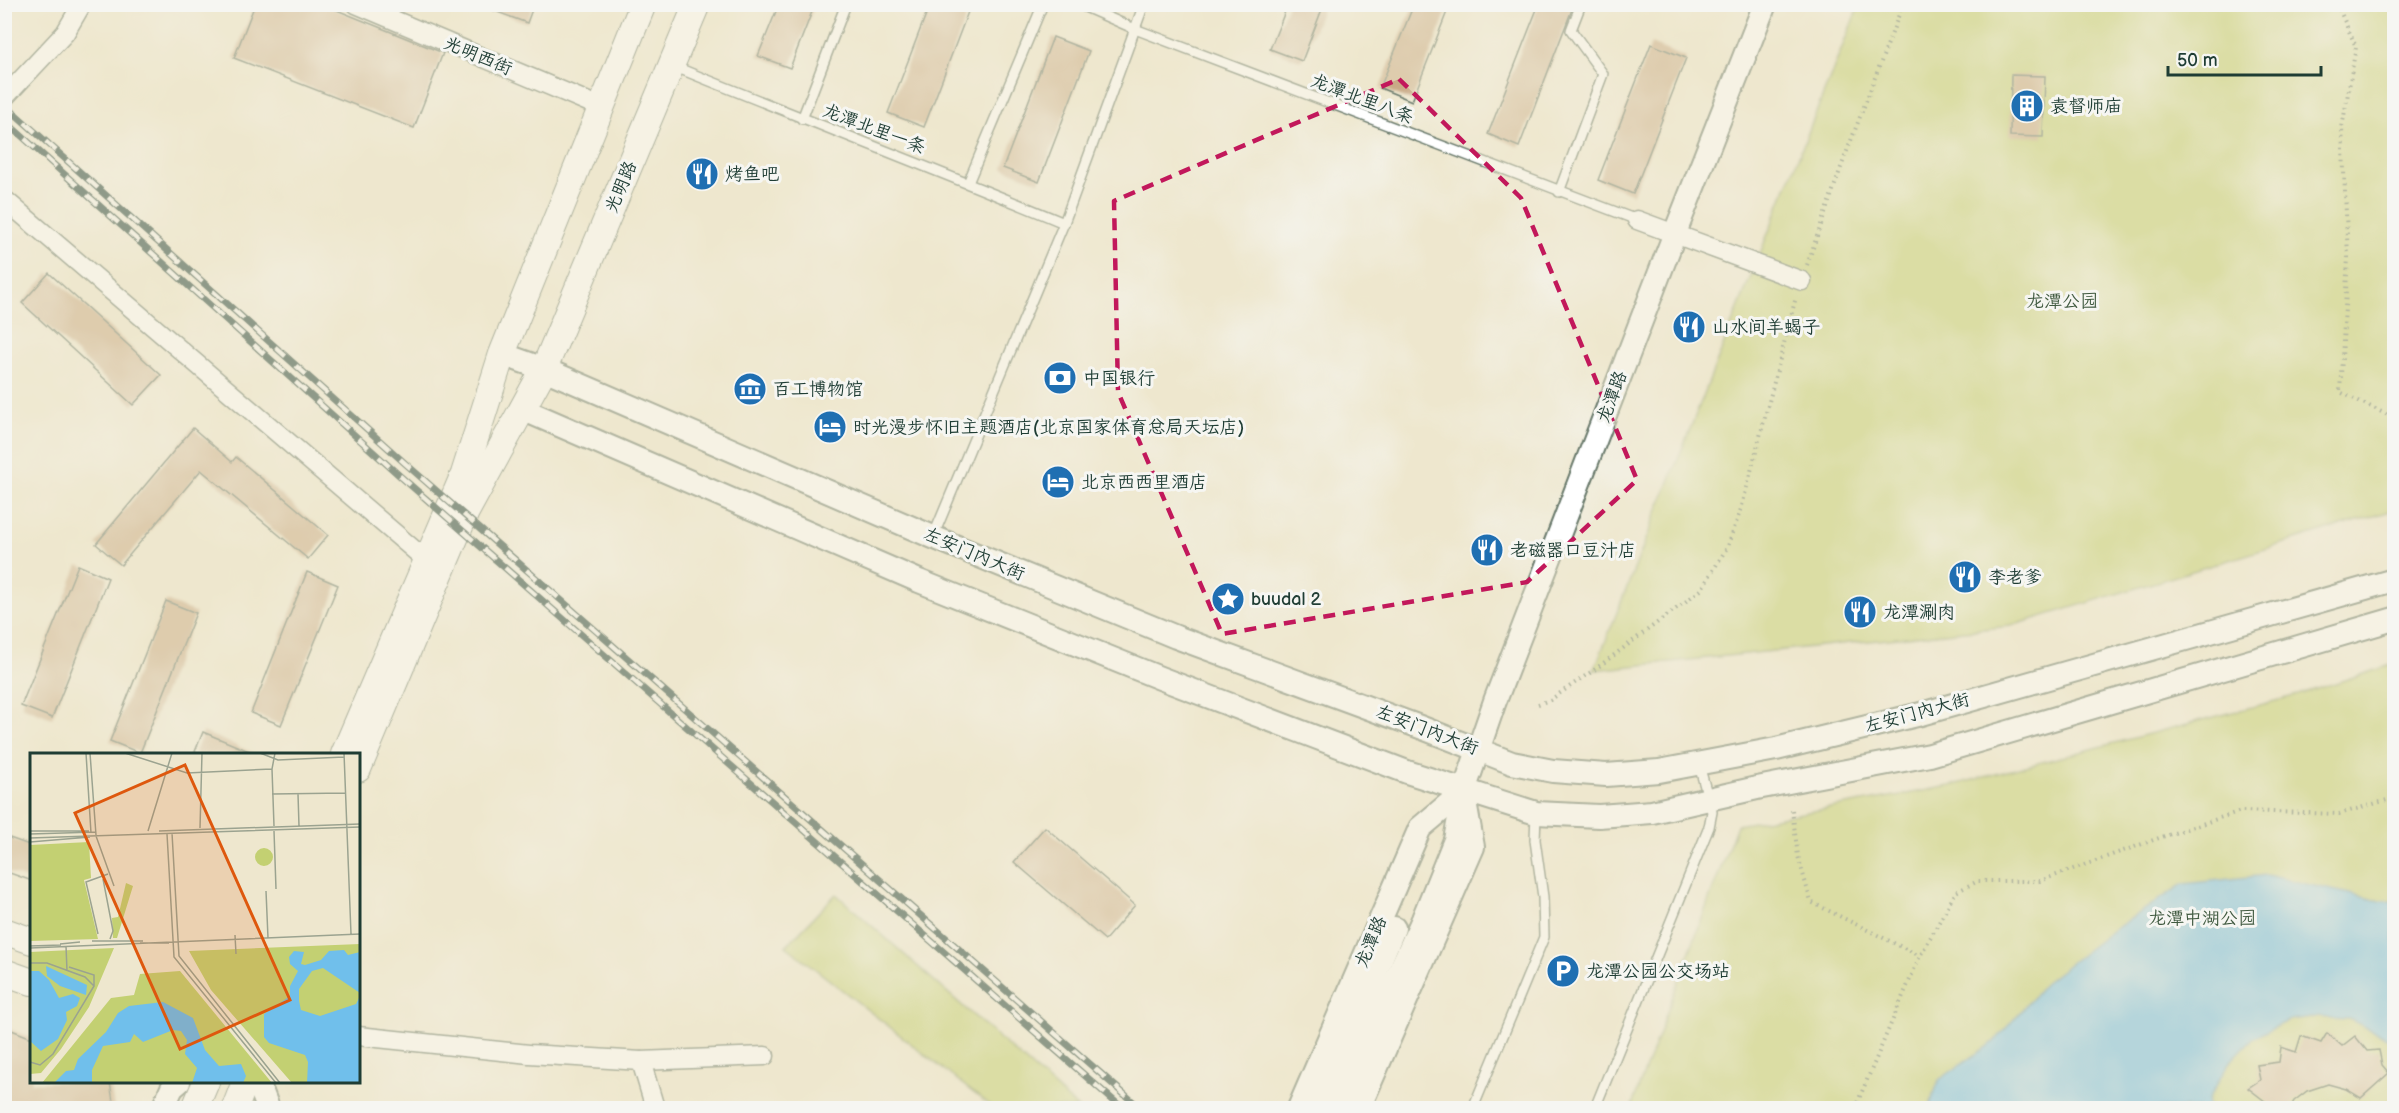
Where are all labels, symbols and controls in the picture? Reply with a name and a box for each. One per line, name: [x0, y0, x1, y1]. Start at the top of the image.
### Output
street label: 光明西街: [441, 32, 515, 80]
scale bar: [2168, 39, 2321, 77]
text: 50 m: [2177, 50, 2218, 71]
street label: 龙潭北里八条: [1308, 70, 1416, 128]
building icon: 袁督师庙: [2009, 88, 2045, 124]
place label: 袁督师庙: [2050, 96, 2122, 117]
street label: 龙潭北里一条: [820, 100, 928, 158]
restaurant icon: 烤鱼吧: [684, 156, 720, 192]
street label: 光明路: [601, 158, 641, 216]
place label: 烤鱼吧: [725, 164, 779, 185]
park label: 龙潭公园: [2026, 291, 2098, 312]
restaurant icon: 山水间羊蝎子: [1671, 309, 1707, 345]
place label: 山水间羊蝎子: [1712, 317, 1820, 338]
bank icon: 中国银行: [1042, 360, 1078, 396]
place label: 中国银行: [1083, 368, 1155, 389]
street label: 龙潭路: [1593, 368, 1631, 426]
museum icon: 百工博物馆: [732, 371, 768, 407]
place label: 百工博物馆: [773, 379, 863, 400]
hotel icon: 时光漫步怀旧主题酒店(北京国家体育总局天坛店): [812, 409, 848, 445]
place label: 时光漫步怀旧主题酒店(北京国家体育总局天坛店): [853, 417, 1244, 438]
hotel icon: 北京西西里酒店: [1040, 464, 1076, 500]
place label: 北京西西里酒店: [1081, 472, 1207, 493]
street label: 左安门内大街: [920, 523, 1028, 585]
restaurant icon: 老磁器口豆汁店: [1469, 532, 1505, 568]
place label: 老磁器口豆汁店: [1510, 540, 1636, 561]
restaurant icon: 李老爹: [1947, 559, 1983, 595]
place label: 李老爹: [1988, 567, 2042, 588]
place icon: buudal 2: [1210, 581, 1246, 617]
place label: buudal 2: [1251, 589, 1321, 610]
restaurant icon: 龙潭涮肉: [1842, 594, 1878, 630]
place label: 龙潭涮肉: [1883, 602, 1955, 623]
street label: 左安门内大街: [1862, 689, 1972, 737]
street label: 左安门内大街: [1373, 701, 1481, 759]
inset map: [30, 753, 360, 1083]
park label: 龙潭中湖公园: [2148, 908, 2256, 929]
street label: 龙潭路: [1351, 913, 1391, 971]
parking icon: 龙潭公园公交场站: [1545, 953, 1581, 989]
place label: 龙潭公园公交场站: [1586, 961, 1730, 982]

